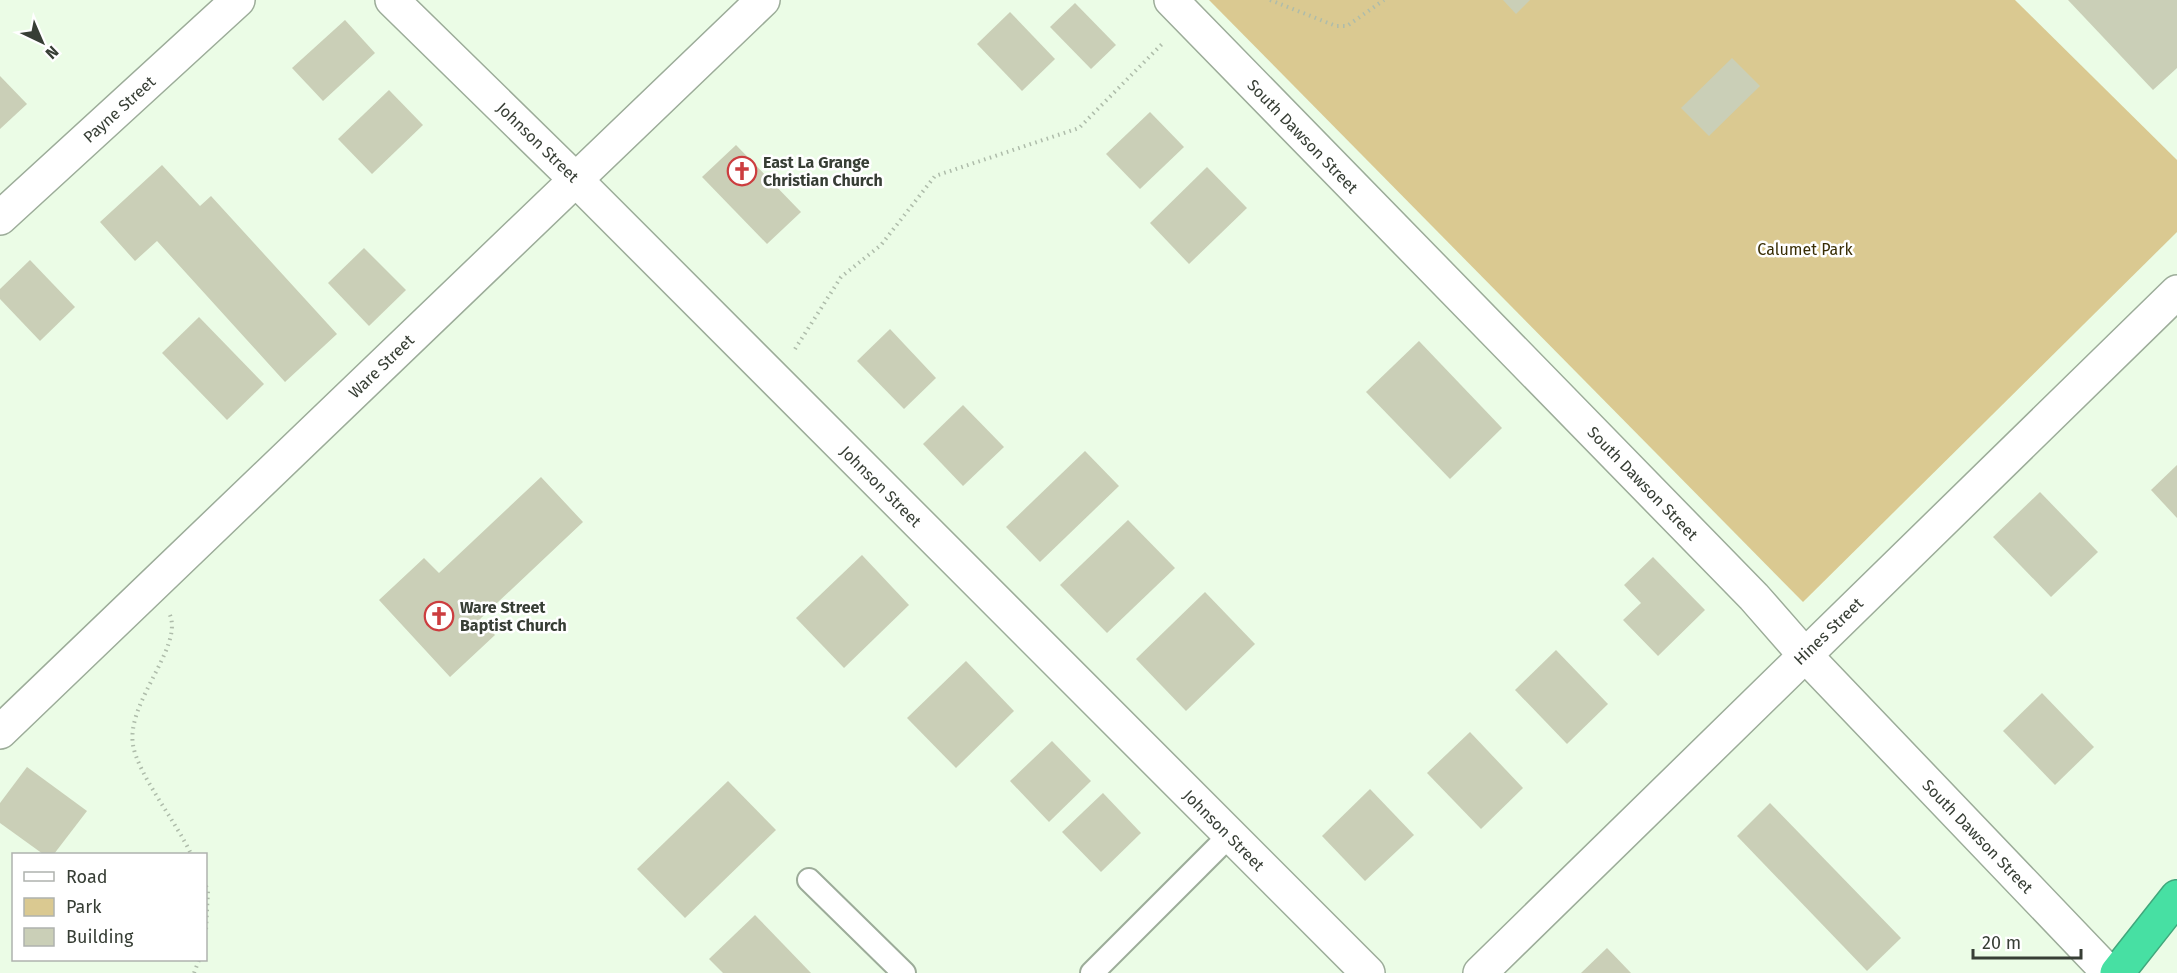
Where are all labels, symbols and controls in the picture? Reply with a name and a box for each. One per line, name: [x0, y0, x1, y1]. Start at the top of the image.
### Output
north arrow: [12, 12, 72, 72]
text: N: [42, 42, 62, 63]
street label: Payne Street: [79, 72, 159, 147]
street label: South Dawson Street: [1243, 75, 1362, 197]
street label: Johnson Street: [493, 98, 583, 186]
place label: East La Grange Christian Church: [763, 153, 883, 190]
church icon: East La Grange Christian Church: [726, 155, 758, 187]
park label: Calumet Park: [1757, 240, 1853, 259]
street label: Ware Street: [345, 330, 418, 402]
street label: South Dawson Street: [1583, 422, 1702, 544]
street label: Johnson Street: [836, 442, 925, 531]
street label: Hines Street: [1790, 594, 1867, 669]
place label: Ware Street Baptist Church: [460, 598, 567, 635]
church icon: Ware Street Baptist Church: [423, 600, 455, 632]
street label: South Dawson Street: [1918, 775, 2037, 897]
street label: Johnson Street: [1179, 786, 1268, 875]
legend: [12, 853, 207, 961]
text: Road: [66, 866, 108, 888]
text: Park: [66, 896, 102, 918]
scale bar: [1973, 922, 2081, 960]
text: Building: [66, 926, 134, 948]
text: 20 m: [1982, 932, 2021, 954]

